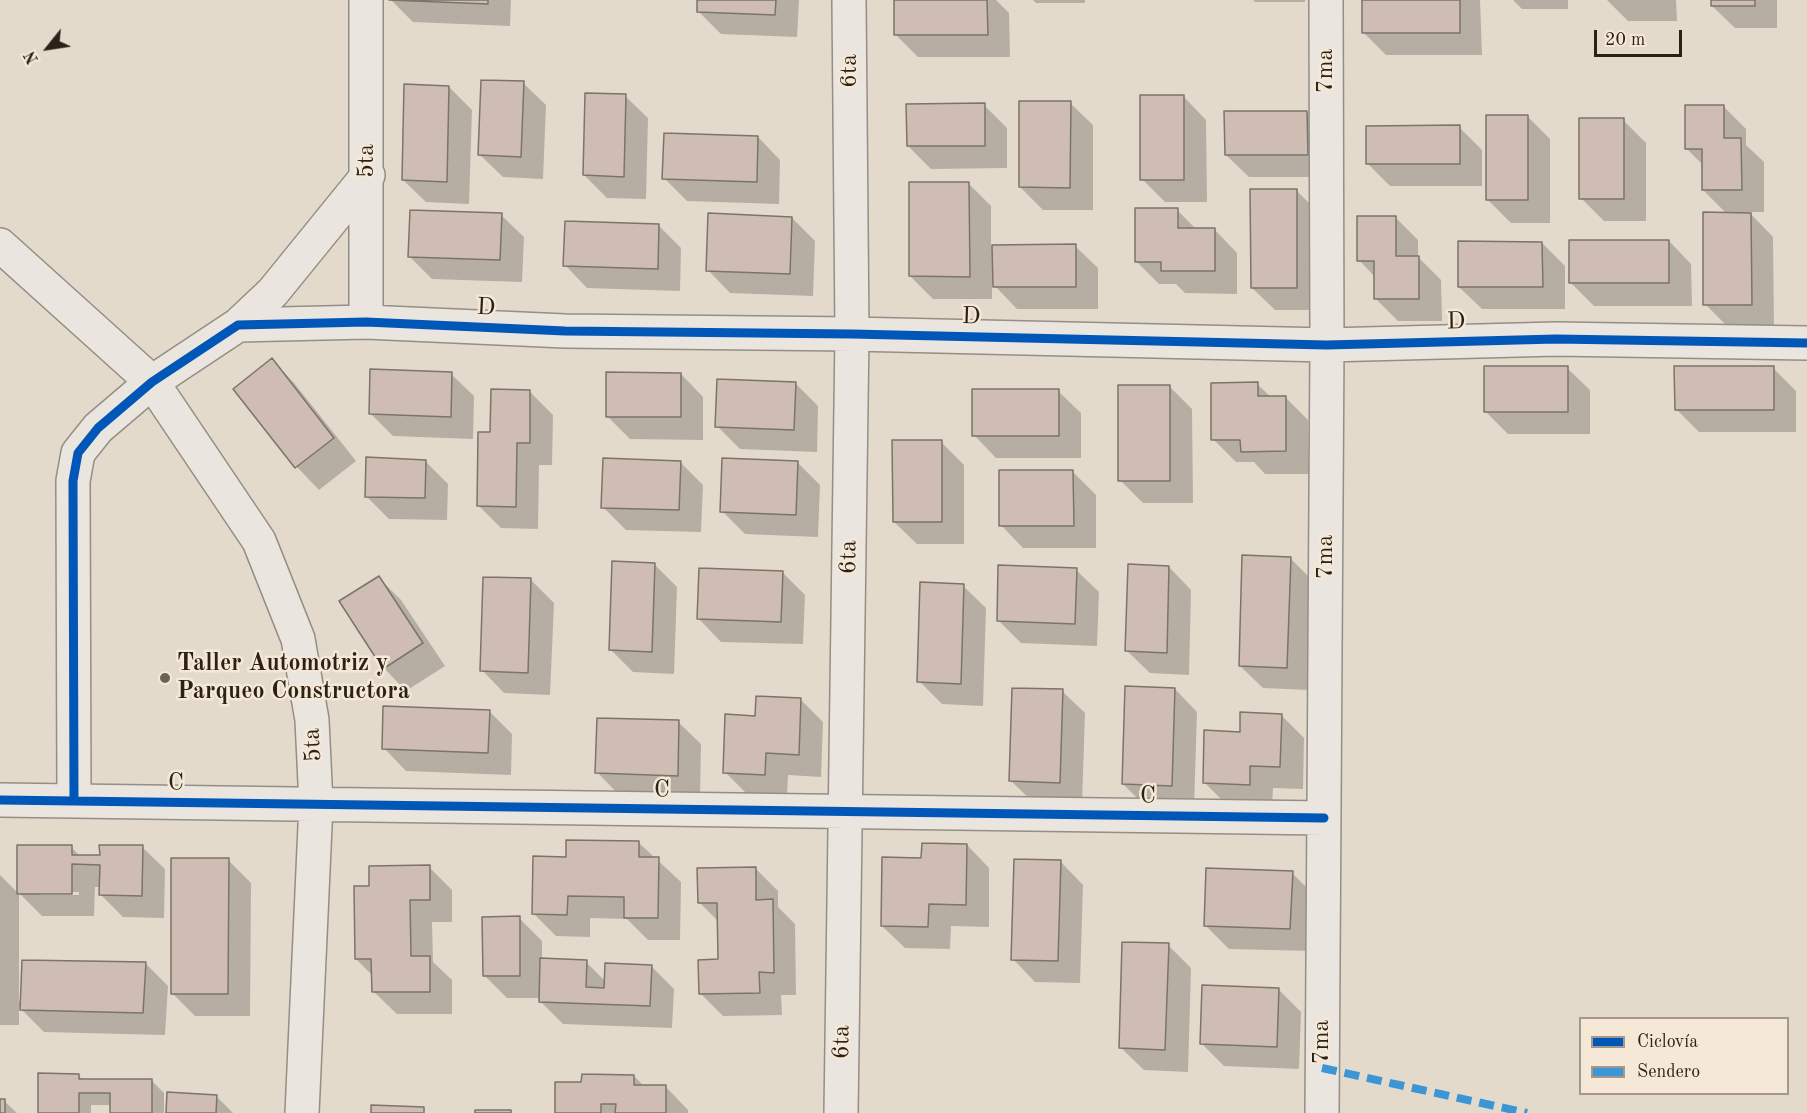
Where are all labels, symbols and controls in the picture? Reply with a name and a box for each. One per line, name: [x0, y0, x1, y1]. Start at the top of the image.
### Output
north arrow: [18, 18, 78, 78]
scale bar: [1597, 18, 1686, 56]
text: 20 m: [1605, 31, 1645, 49]
text: N: [22, 48, 42, 66]
street label: 7ma: [1312, 49, 1340, 93]
street label: 6ta: [836, 54, 864, 88]
street label: 5ta: [353, 144, 381, 178]
street label: D: [476, 293, 496, 323]
street label: D: [961, 302, 981, 332]
street label: D: [1446, 307, 1466, 337]
street label: 7ma: [1312, 535, 1340, 579]
street label: 6ta: [834, 540, 864, 574]
place label: Taller Automotriz y Parqueo Constructora: [177, 650, 410, 706]
marker: Taller Automotriz y Parqueo Constructora: [158, 671, 172, 685]
street label: 5ta: [298, 727, 328, 763]
street label: C: [168, 768, 184, 798]
street label: C: [654, 775, 670, 805]
street label: C: [1140, 781, 1156, 811]
legend: [1579, 1017, 1789, 1095]
street label: 7ma: [1308, 1020, 1336, 1064]
street label: 6ta: [827, 1025, 857, 1059]
text: Ciclovía: [1637, 1033, 1698, 1051]
text: Sendero: [1637, 1063, 1700, 1081]

